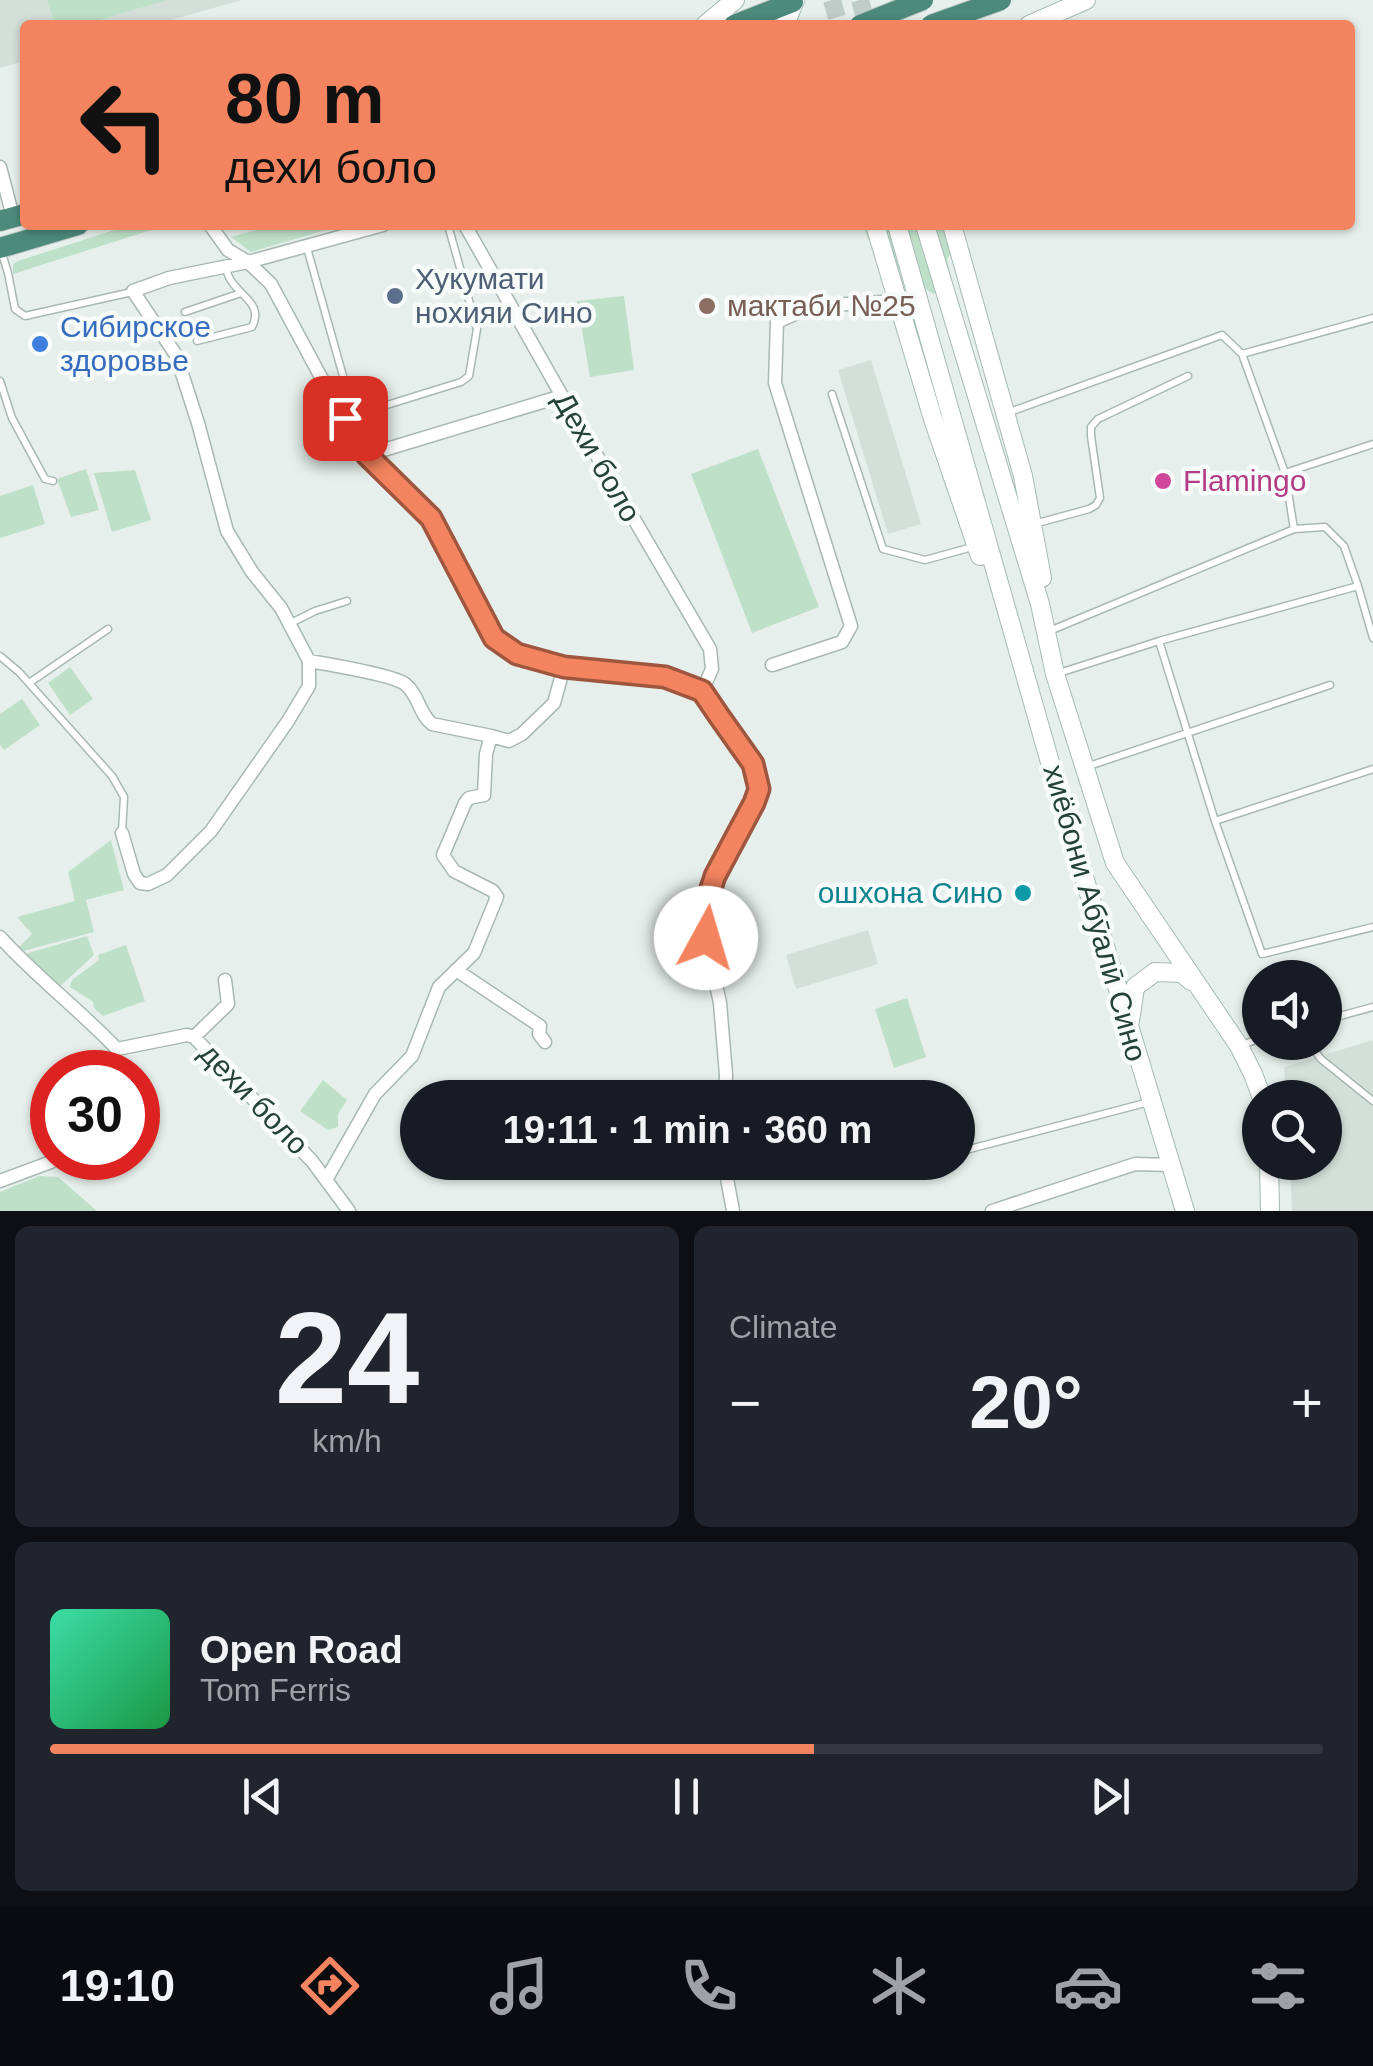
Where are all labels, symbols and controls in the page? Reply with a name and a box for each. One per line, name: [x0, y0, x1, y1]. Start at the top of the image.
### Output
icon: left: [60, 60, 190, 190]
text: 80 m: [225, 60, 385, 138]
text: дехи боло: [225, 142, 437, 193]
place label: Хукумати нохияи Сино: [415, 262, 593, 329]
marker: Хукумати нохияи Сино: [384, 285, 406, 307]
place label: мактаби №25: [727, 289, 916, 322]
marker: мактаби №25: [696, 295, 718, 317]
place label: Сибирское здоровье: [60, 310, 211, 377]
marker: Сибирское здоровье: [29, 333, 51, 355]
pin: [303, 376, 388, 461]
street label: Дехи боло: [547, 386, 648, 527]
icon: arrive: [318, 391, 373, 446]
place label: Flamingo: [1183, 464, 1306, 497]
marker: Flamingo: [1152, 470, 1174, 492]
street label: хиёбони Абӯалӣ Сино: [1037, 761, 1154, 1065]
place label: ошхона Сино: [818, 876, 1003, 909]
marker: ошхона Сино: [1012, 882, 1034, 904]
position arrow: [654, 886, 758, 990]
map controls: [1242, 960, 1342, 1180]
button: sound: [1242, 960, 1342, 1060]
street label: дехи боло: [193, 1036, 315, 1161]
speed limit sign: 30: [30, 1050, 160, 1180]
button: search: [1242, 1080, 1342, 1180]
text: 19:11 · 1 min · 360 m: [503, 1109, 872, 1151]
text: 24: [275, 1285, 419, 1431]
text: Climate: [729, 1309, 837, 1345]
text: 20°: [969, 1360, 1083, 1444]
text: −: [729, 1372, 761, 1434]
text: +: [1291, 1372, 1323, 1434]
text: km/h: [312, 1423, 382, 1459]
text: Open Road: [200, 1629, 403, 1671]
text: Tom Ferris: [200, 1672, 351, 1708]
icon: previous: [235, 1769, 290, 1824]
icon: pause: [659, 1769, 714, 1824]
icon: next: [1083, 1769, 1138, 1824]
icon: directions: [295, 1951, 365, 2021]
icon: music: [484, 1951, 554, 2021]
icon: phone: [674, 1951, 744, 2021]
icon: climate: [864, 1951, 934, 2021]
icon: car: [1053, 1951, 1123, 2021]
icon: filters: [1243, 1951, 1313, 2021]
text: 19:10: [60, 1960, 175, 2011]

